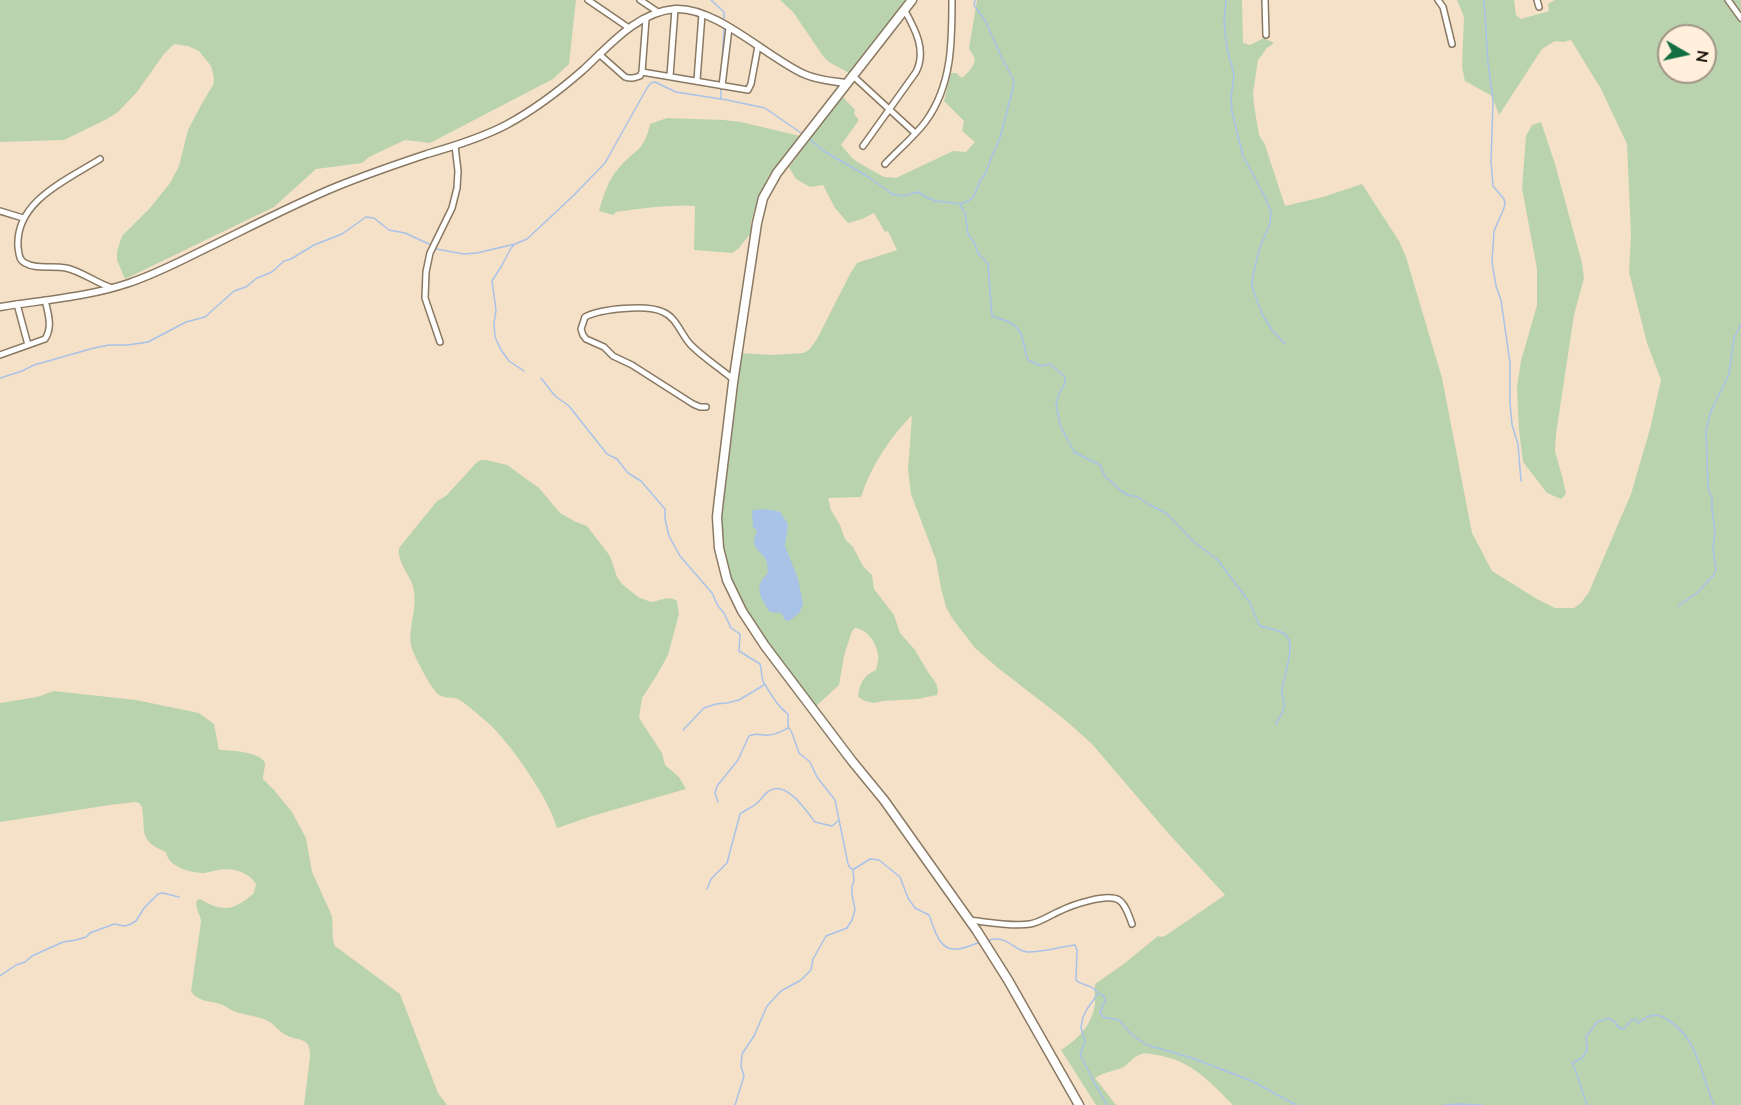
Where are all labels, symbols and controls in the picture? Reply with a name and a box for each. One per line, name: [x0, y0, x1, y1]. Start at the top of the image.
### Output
north arrow: [1657, 24, 1717, 84]
text: N: [1692, 49, 1714, 64]

